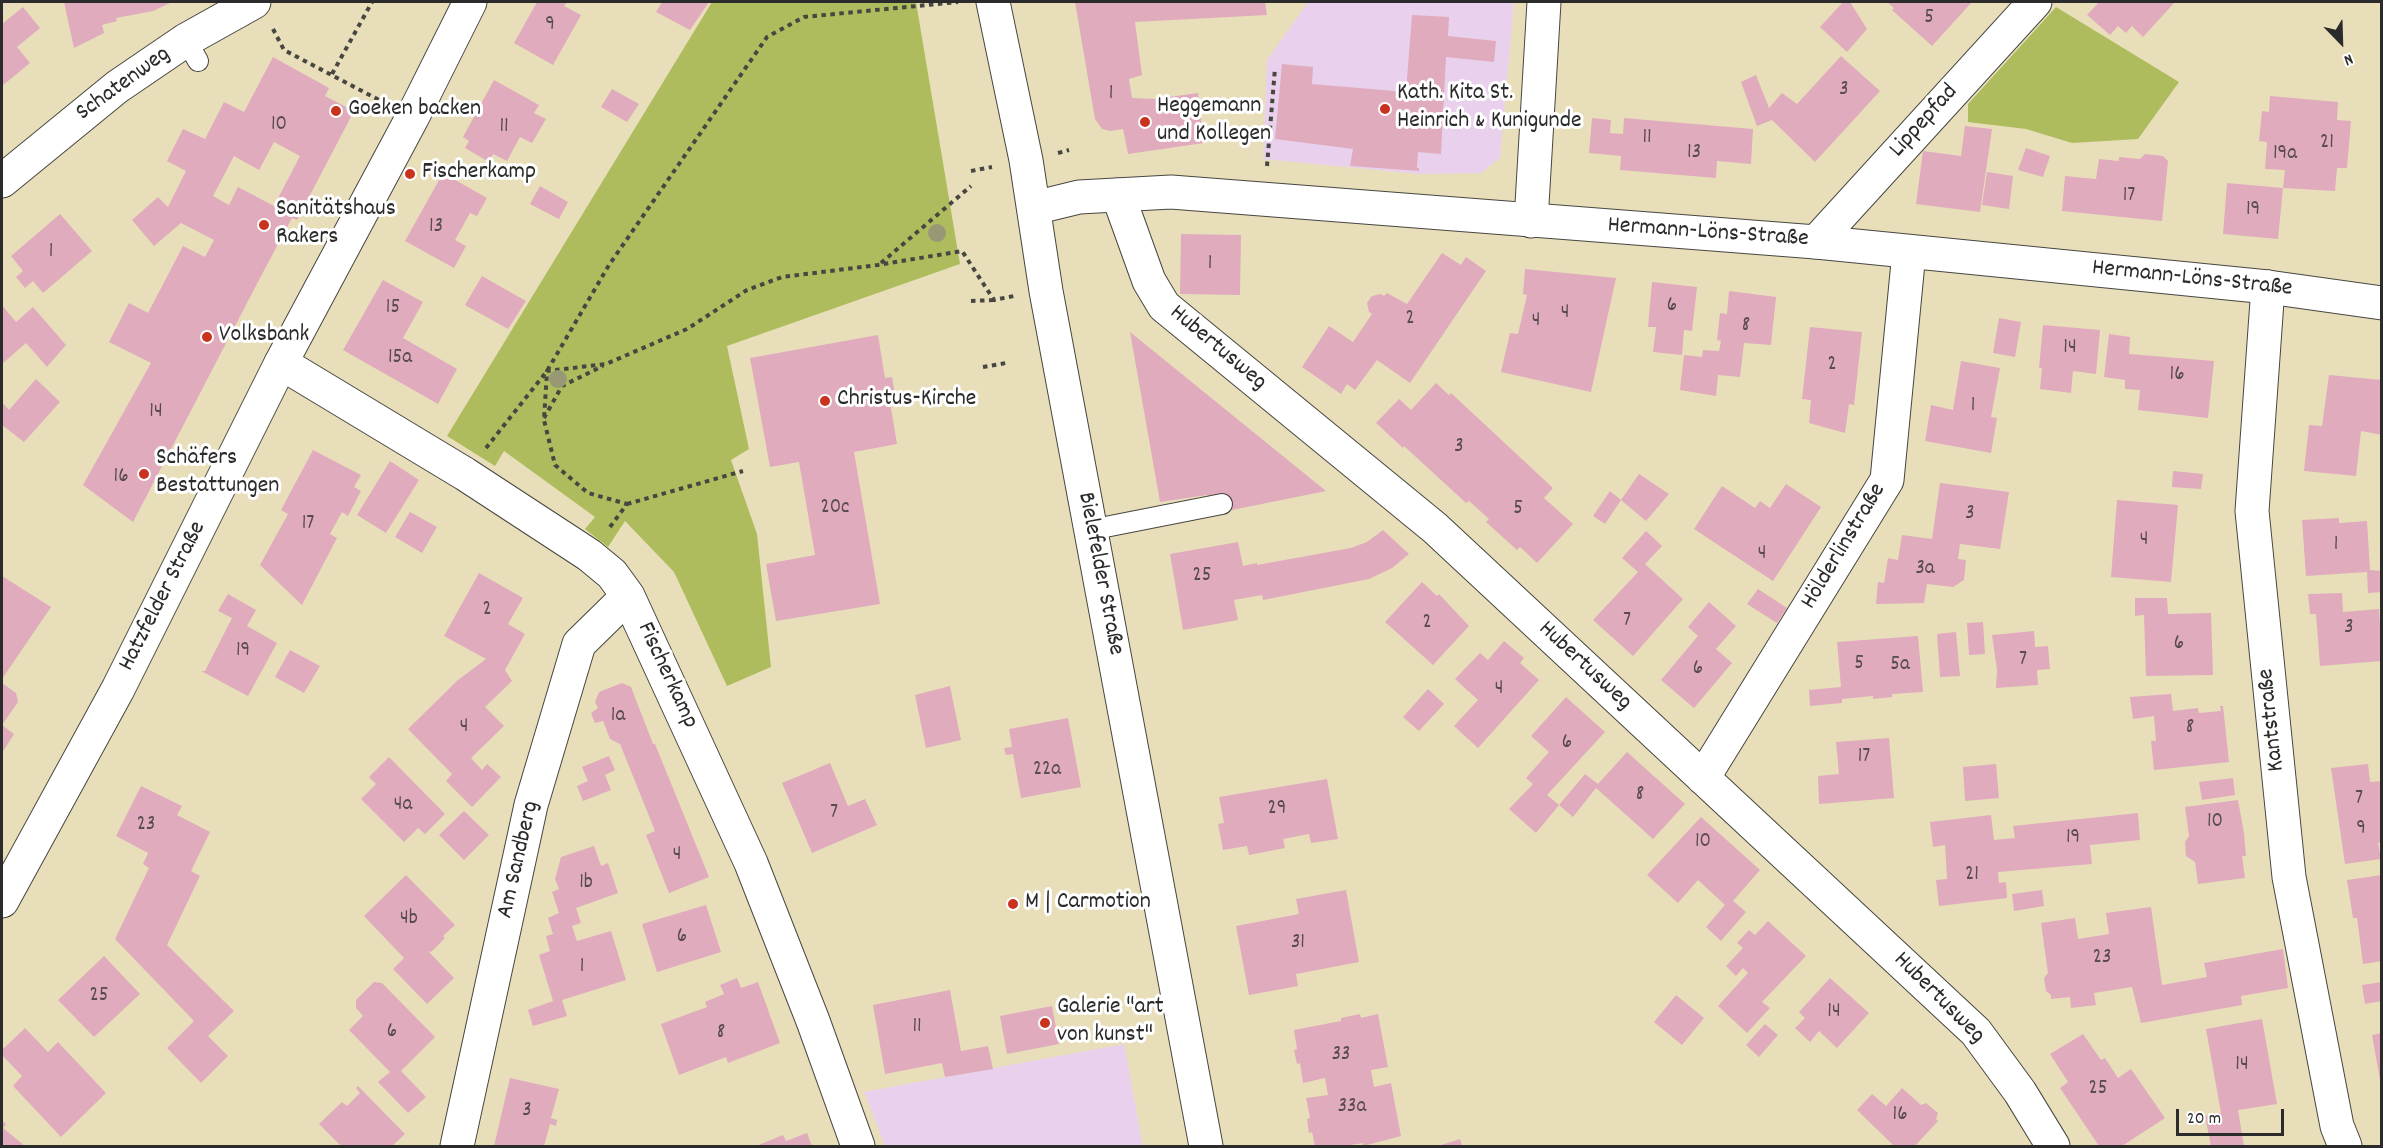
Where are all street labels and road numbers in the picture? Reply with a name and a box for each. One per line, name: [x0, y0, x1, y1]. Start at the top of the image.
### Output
street label: Schatenweg: [71, 41, 177, 129]
street label: Lippepfad: [1885, 79, 1965, 165]
street label: Hermann-Löns-Straße: [1607, 213, 1809, 255]
street label: Hermann-Löns-Straße: [2090, 255, 2294, 305]
street label: Hubertusweg: [1162, 300, 1272, 398]
street label: Hölderlinstraße: [1796, 479, 1894, 615]
street label: Bielefelder Straße: [1069, 490, 1129, 658]
street label: Hatzfelder Straße: [114, 517, 214, 677]
street label: Hubertusweg: [1531, 616, 1637, 718]
street label: Fischerkamp: [629, 618, 703, 734]
street label: Kantstraße: [2253, 667, 2293, 773]
street label: Am Sandberg: [493, 798, 547, 922]
street label: Hubertusweg: [1886, 947, 1990, 1051]

